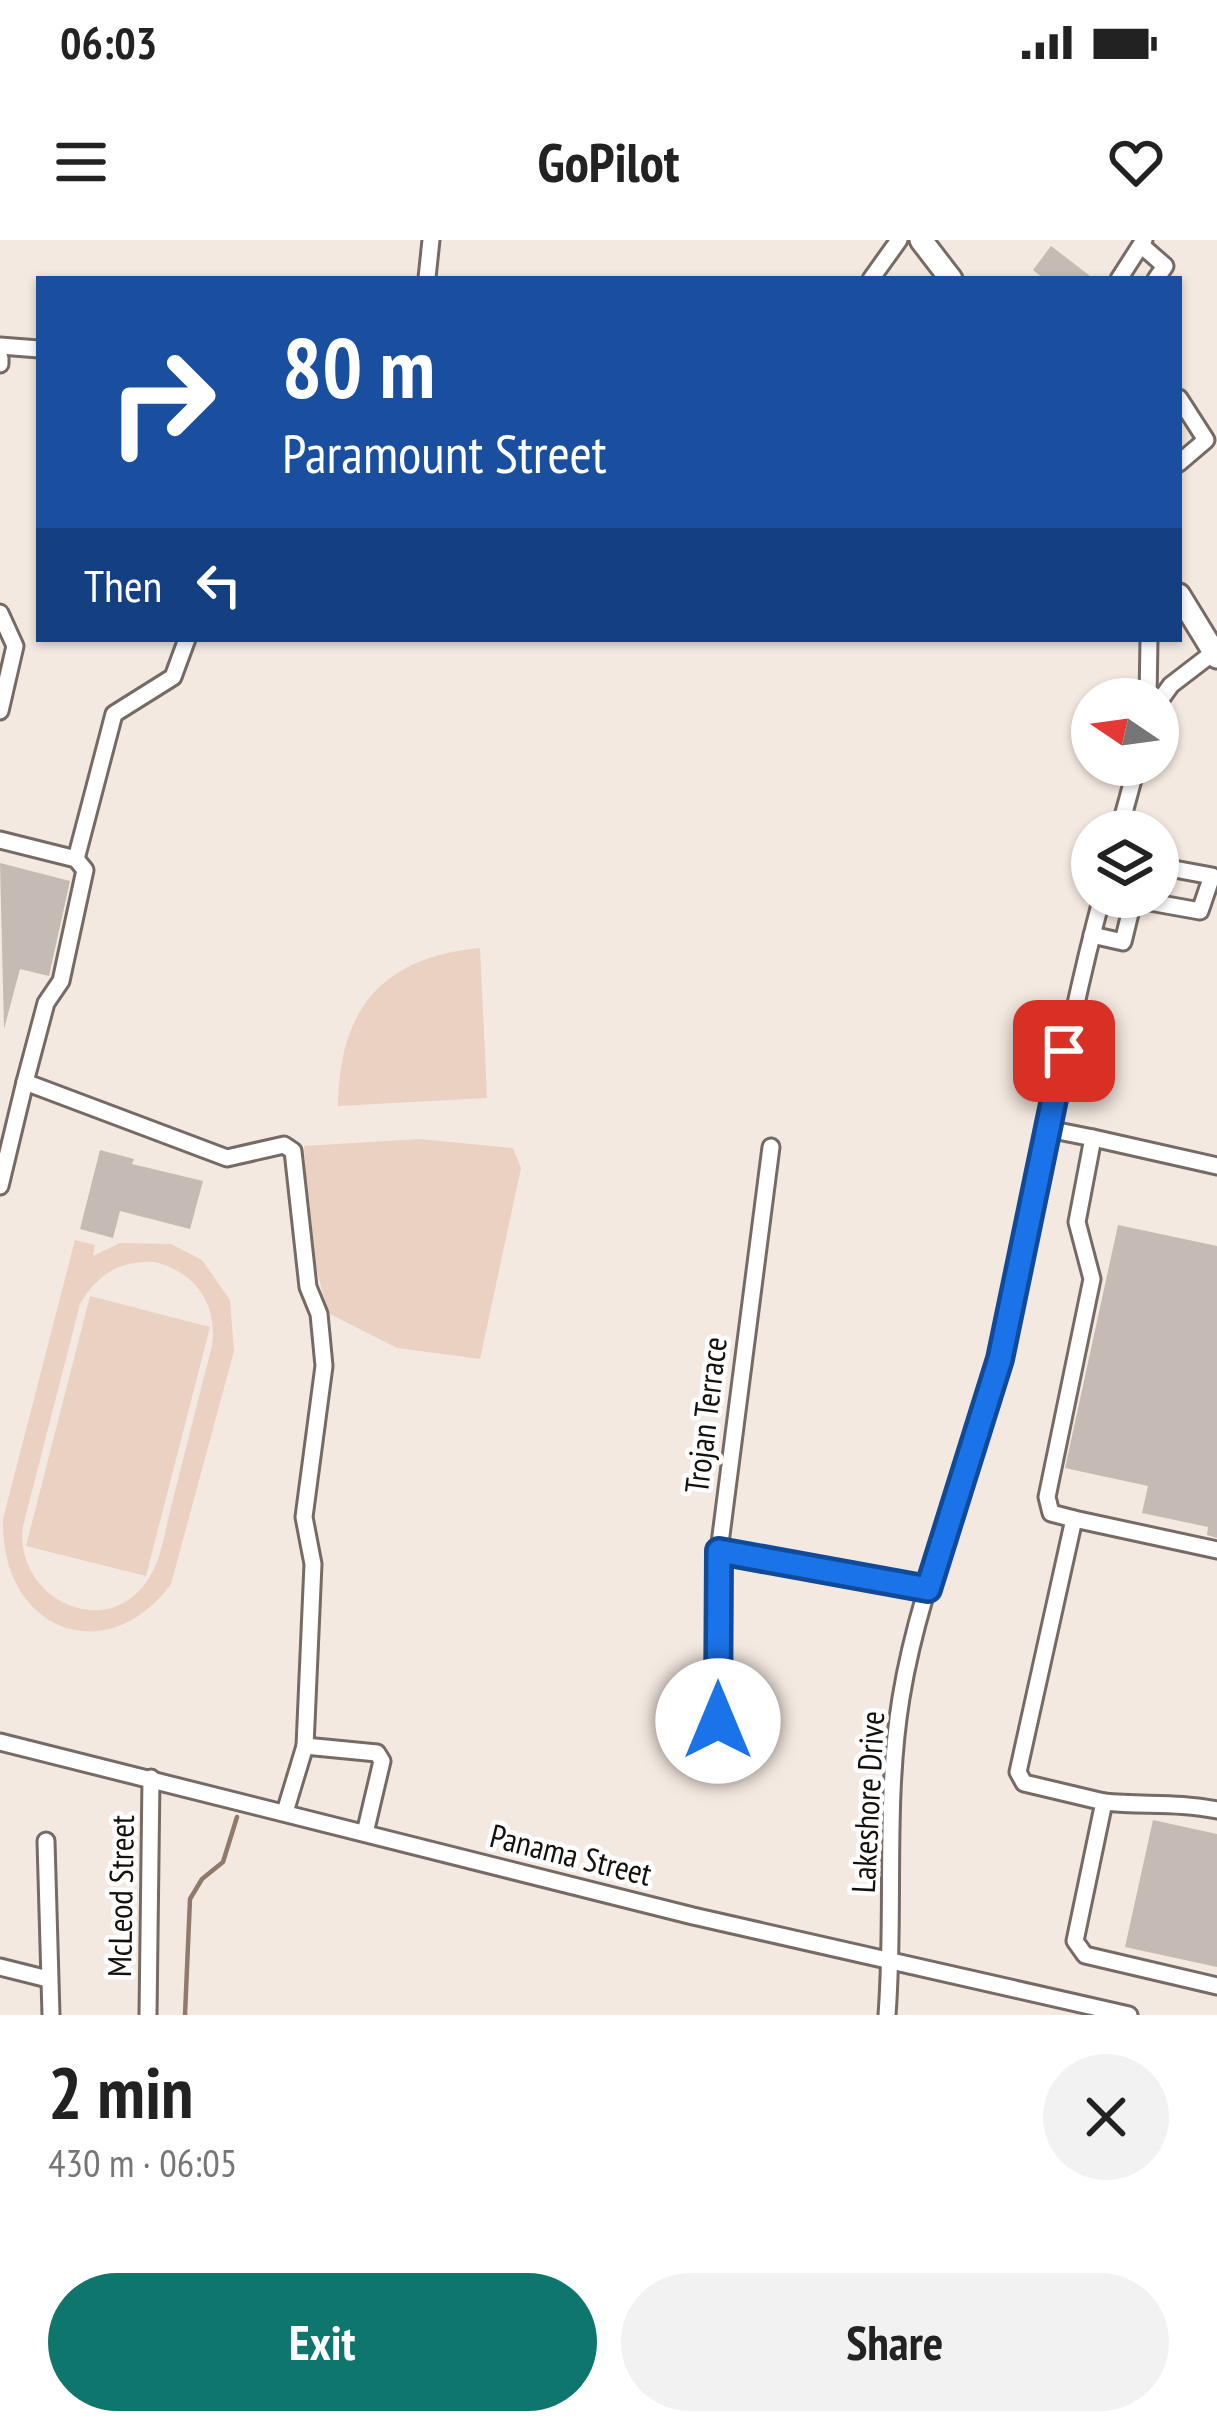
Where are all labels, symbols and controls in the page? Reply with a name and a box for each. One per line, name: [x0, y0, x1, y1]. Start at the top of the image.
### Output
text: 06:03: [60, 13, 157, 71]
text: GoPilot: [538, 127, 679, 197]
icon: menu: [48, 129, 114, 195]
icon: heart: [1103, 129, 1169, 195]
text: 80 m: [282, 312, 435, 421]
icon: right: [84, 324, 240, 480]
text: Paramount Street: [282, 418, 607, 488]
icon: left: [186, 552, 252, 618]
text: Then: [84, 556, 162, 614]
north arrow: [1071, 678, 1179, 786]
map controls: [1071, 678, 1179, 918]
button: layers: [1071, 810, 1179, 918]
pin: [1013, 1000, 1115, 1102]
icon: arrive: [1031, 1018, 1097, 1084]
street label: Trojan Terrace: [674, 1334, 736, 1496]
position arrow: [655, 1658, 781, 1784]
street label: Lakeshore Drive: [841, 1710, 893, 1894]
street label: Panama Street: [486, 1813, 656, 1895]
street label: McLeod Street: [97, 1815, 143, 1977]
text: 2 min: [48, 2045, 193, 2138]
button: close: [1043, 2054, 1169, 2180]
text: 430 m · 06:05: [48, 2137, 237, 2188]
button: Exit: [48, 2273, 597, 2411]
button: Share: [621, 2273, 1169, 2411]

